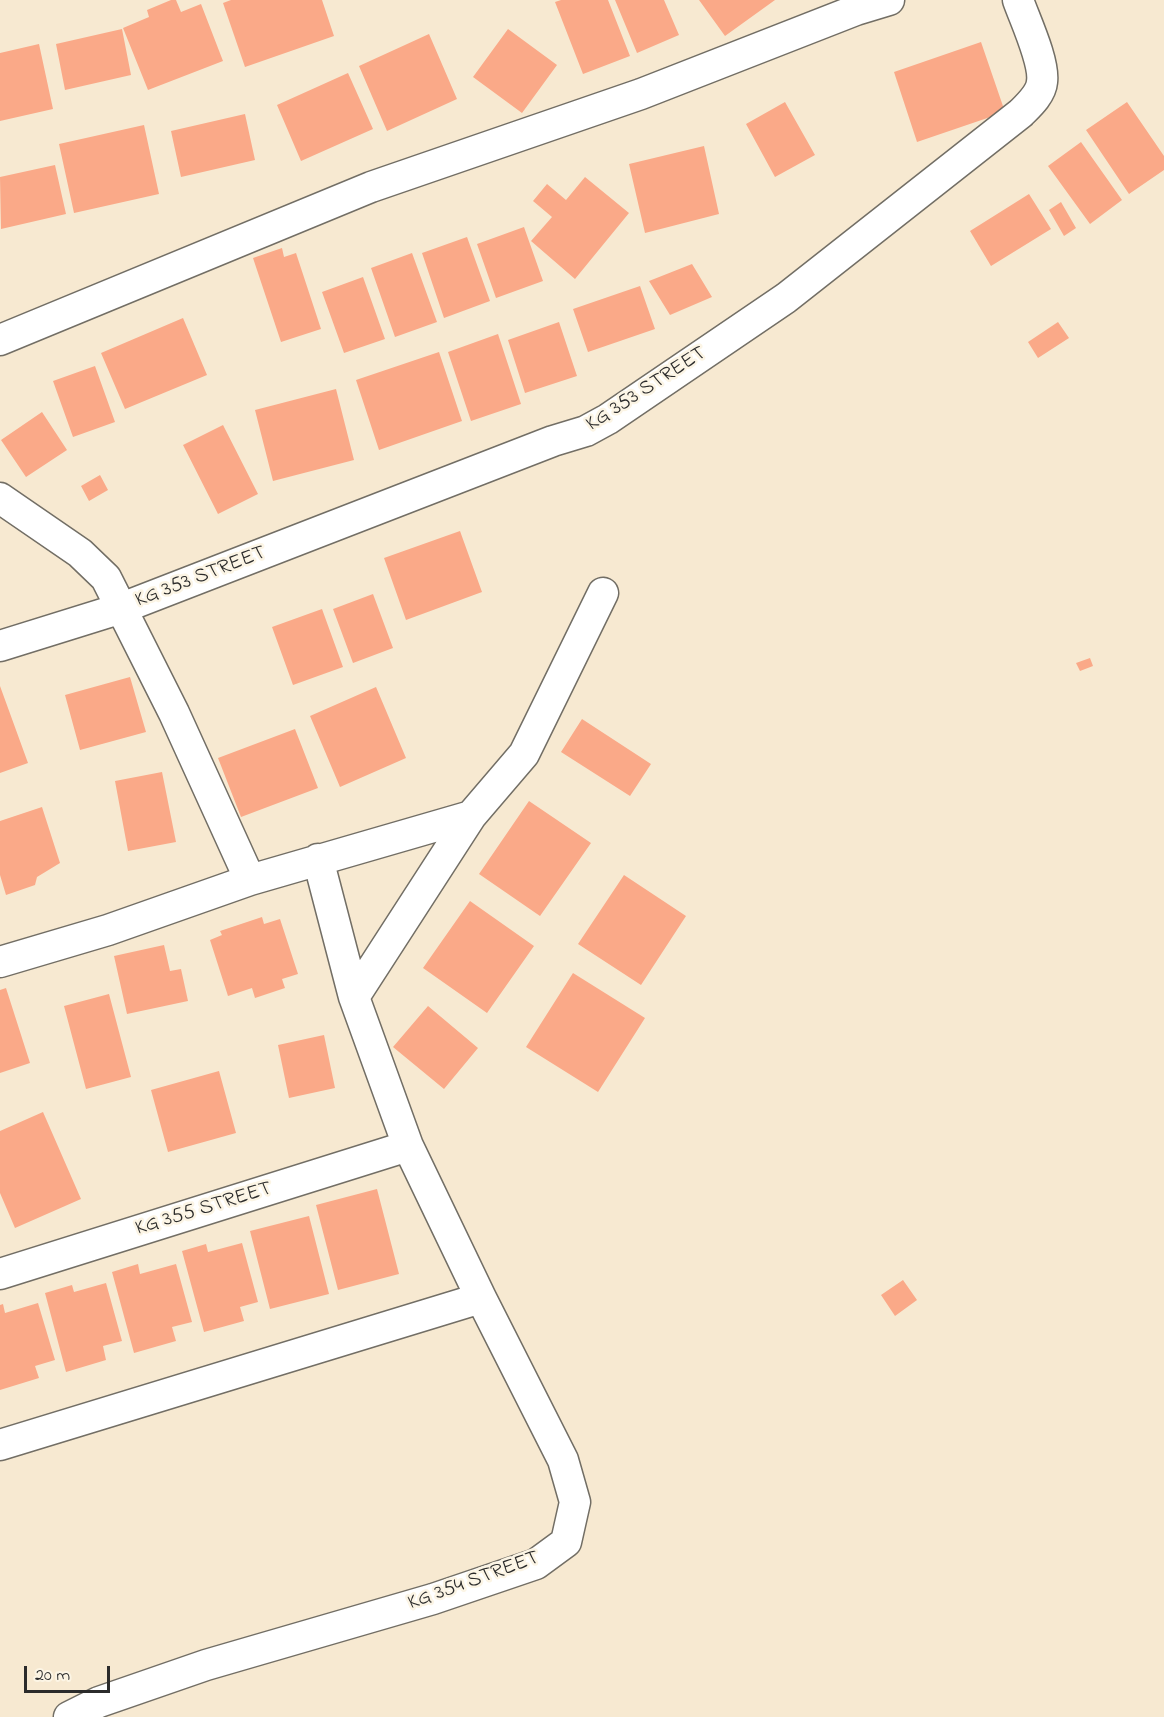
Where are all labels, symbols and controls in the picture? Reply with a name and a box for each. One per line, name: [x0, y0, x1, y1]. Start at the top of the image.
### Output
street label: KG 353 STREET: [582, 342, 712, 438]
street label: KG 353 STREET: [132, 542, 270, 614]
street label: KG 355 STREET: [133, 1177, 275, 1243]
street label: KG 354 STREET: [405, 1547, 543, 1617]
scale bar: [27, 1654, 112, 1692]
text: 20 m: [35, 1663, 70, 1689]

